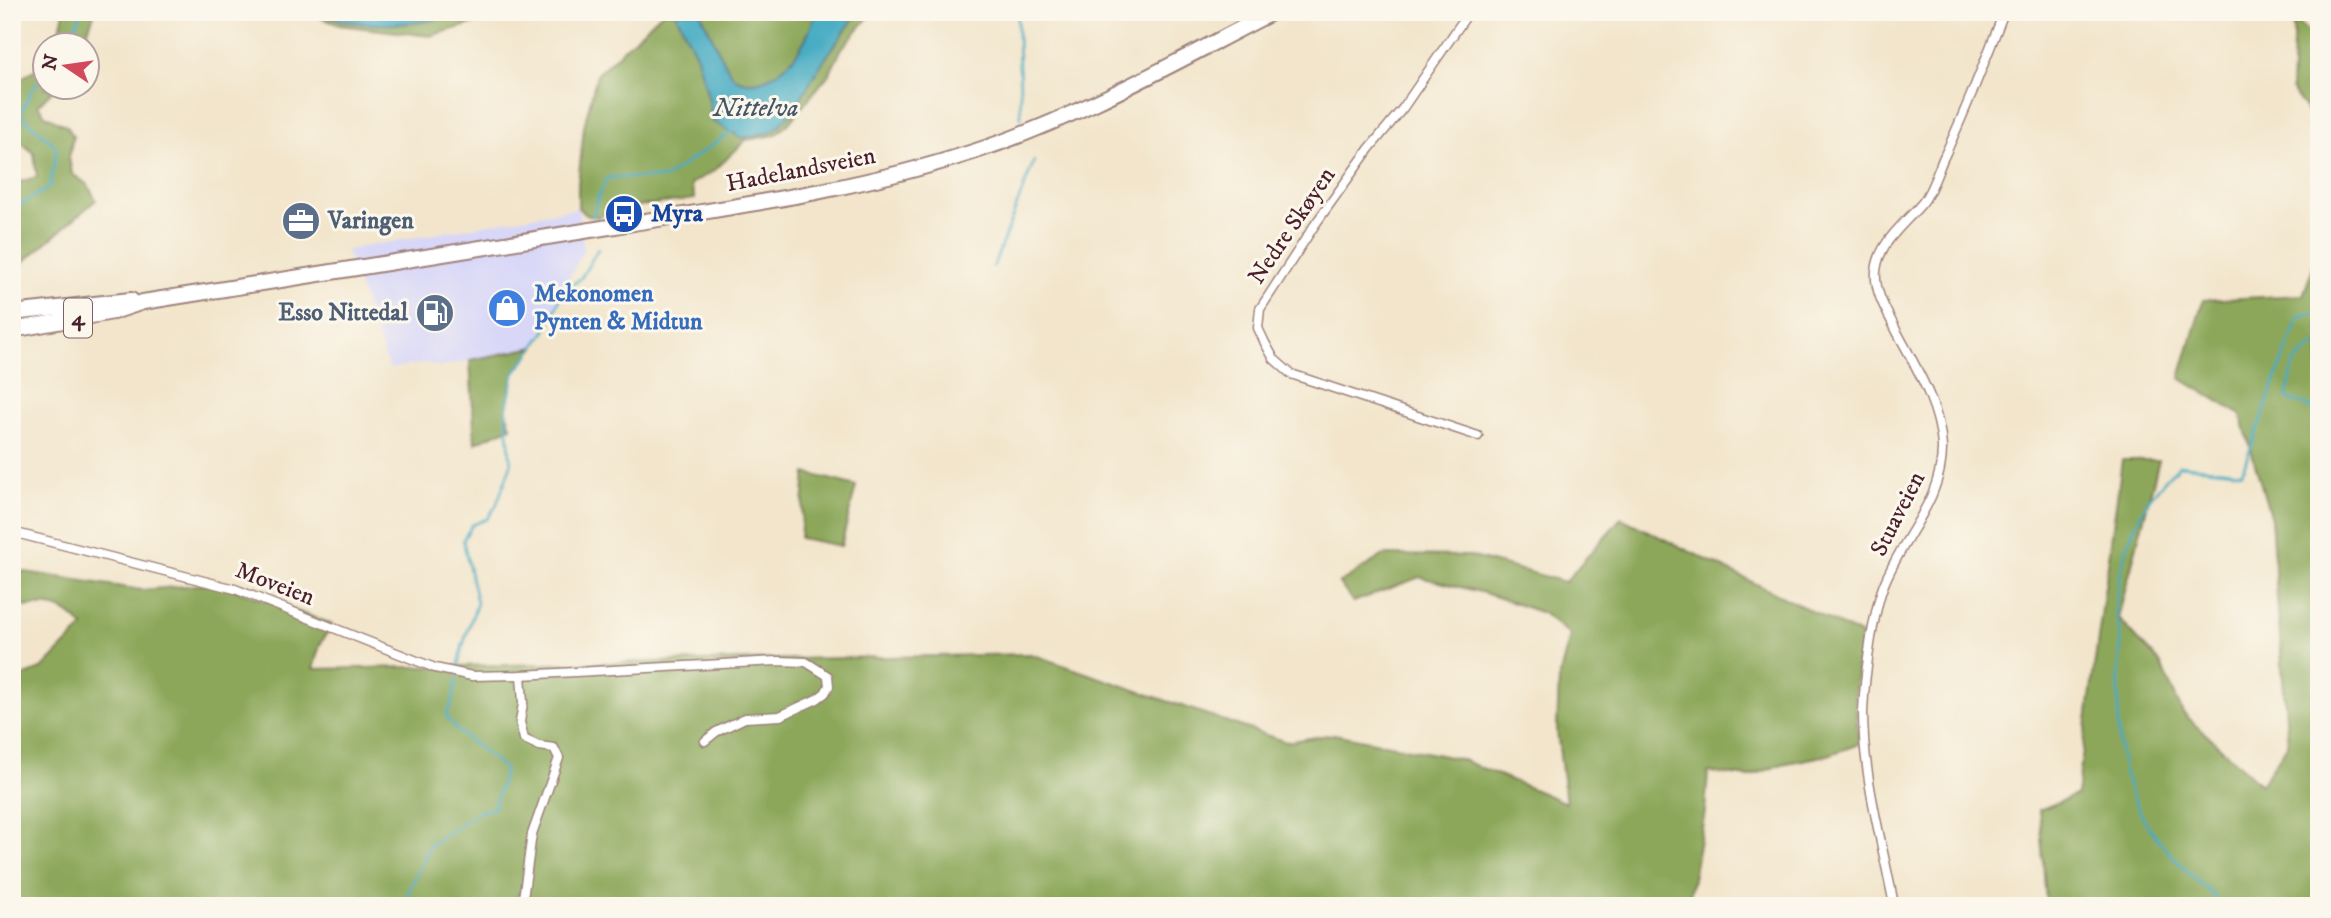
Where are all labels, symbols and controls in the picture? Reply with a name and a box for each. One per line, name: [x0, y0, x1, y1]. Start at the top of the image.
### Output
north arrow: [32, 32, 102, 102]
text: N: [38, 52, 64, 73]
water label: Nittelva: [711, 92, 799, 125]
street label: Hadelandsveien: [724, 141, 879, 199]
street label: Nedre Skøyen: [1242, 161, 1342, 290]
bus stop icon: Myra: [603, 193, 645, 235]
place label: Myra: [651, 199, 704, 229]
office icon: Varingen: [280, 200, 322, 242]
place label: Varingen: [327, 206, 414, 236]
place label: Mekonomen Pynten & Midtun: [534, 279, 703, 337]
shop icon: Mekonomen Pynten & Midtun: [486, 287, 528, 329]
fuel station icon: Esso Nittedal: [414, 292, 456, 334]
road number: 4: [64, 298, 92, 338]
place label: Esso Nittedal: [278, 298, 409, 328]
street label: Stuaveien: [1864, 466, 1932, 561]
street label: Moveien: [231, 555, 319, 613]

